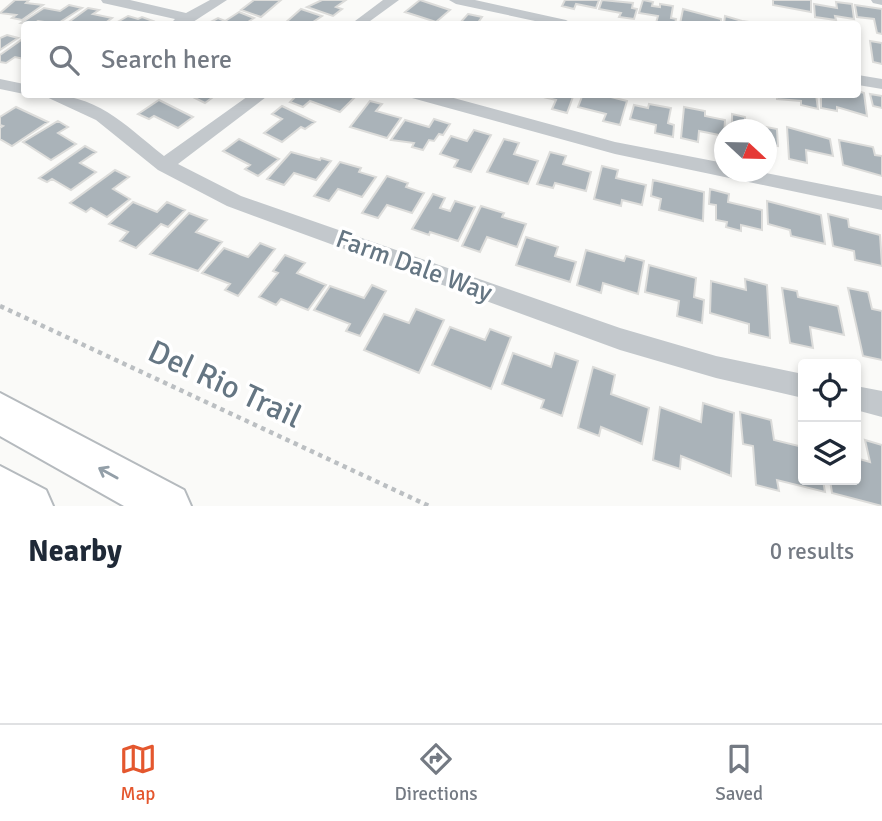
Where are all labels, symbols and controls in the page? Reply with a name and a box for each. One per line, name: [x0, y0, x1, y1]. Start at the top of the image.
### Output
search box: [21, 21, 861, 98]
icon: search: [45, 41, 83, 79]
text: Search here: [101, 44, 232, 76]
north arrow: [714, 119, 777, 182]
street label: Farm Dale Way: [332, 223, 496, 309]
street label: Del Rio Trail: [142, 331, 308, 437]
map controls: [798, 359, 861, 485]
button: locate: [798, 359, 861, 422]
button: layers: [798, 422, 861, 485]
one-way arrow: [98, 466, 119, 479]
text: Nearby: [28, 533, 122, 570]
text: 0 results: [770, 537, 854, 566]
tab: Map: [119, 740, 157, 806]
tab: Directions: [395, 740, 478, 806]
tab: Saved: [715, 740, 763, 806]

